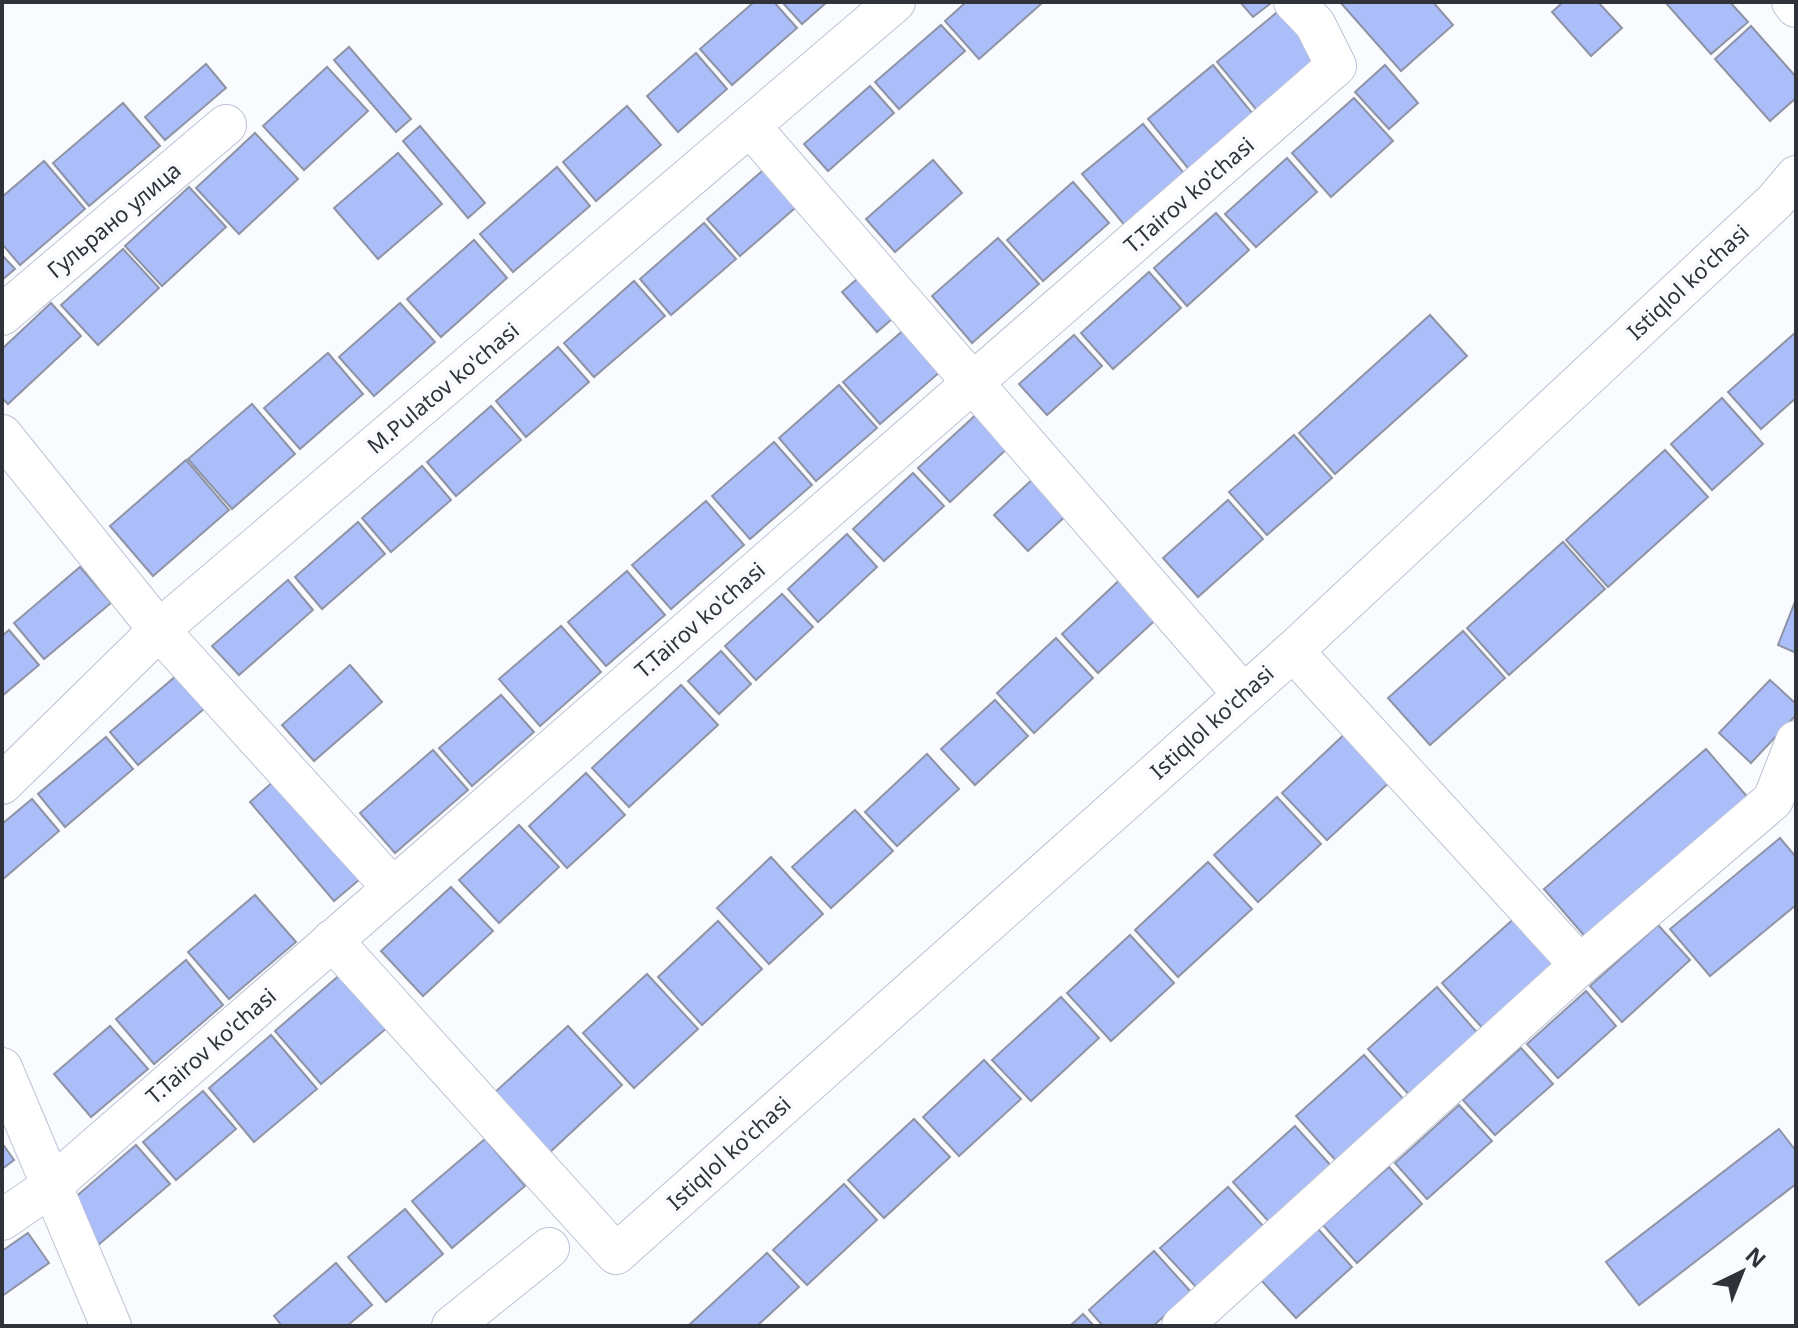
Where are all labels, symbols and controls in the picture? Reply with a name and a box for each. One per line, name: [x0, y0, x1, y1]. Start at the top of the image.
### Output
street label: T.Tairov ko'chasi: [1117, 129, 1260, 259]
street label: Гульрано улица: [40, 154, 187, 284]
street label: Istiqlol ko'chasi: [1620, 217, 1755, 346]
street label: M.Pulatov ko'chasi: [360, 315, 525, 460]
street label: T.Tairov ko'chasi: [628, 554, 771, 684]
street label: Istiqlol ko'chasi: [1143, 658, 1280, 785]
street label: T.Tairov ko'chasi: [139, 980, 282, 1110]
street label: Istiqlol ko'chasi: [660, 1089, 797, 1216]
north arrow: [1702, 1232, 1782, 1312]
text: N: [1740, 1240, 1773, 1274]

